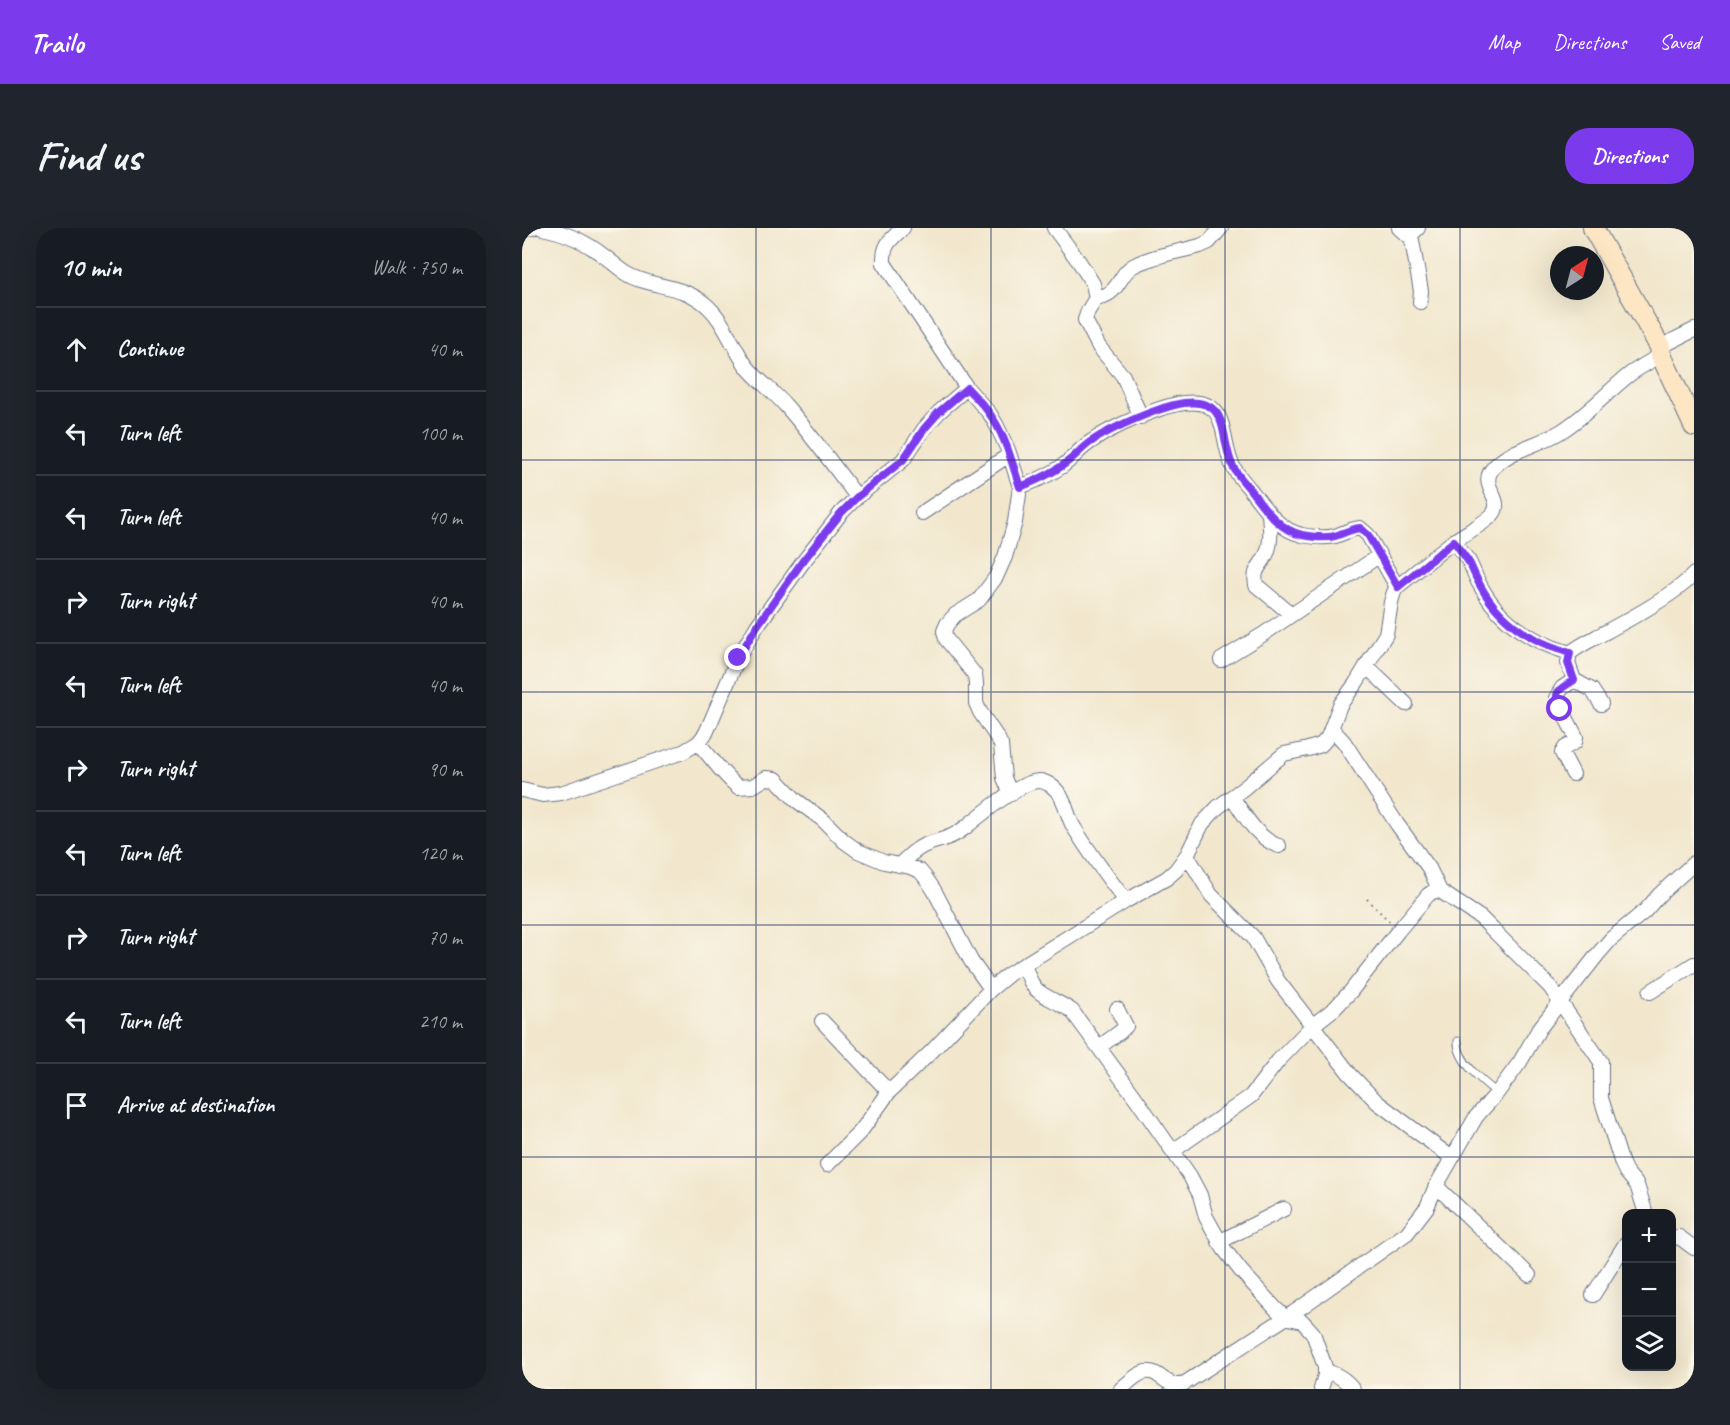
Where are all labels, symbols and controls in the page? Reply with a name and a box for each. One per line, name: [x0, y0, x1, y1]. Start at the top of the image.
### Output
text: Trailo: [30, 25, 84, 60]
text: Map: [1488, 29, 1520, 55]
text: Directions: [1553, 29, 1626, 55]
text: Saved: [1659, 29, 1700, 55]
button: Directions: [1565, 128, 1694, 184]
text: Find us: [36, 130, 141, 183]
north arrow: [1550, 246, 1604, 300]
text: 10 min: [60, 251, 122, 284]
text: Walk · 750 m: [372, 255, 462, 280]
icon: ahead: [60, 333, 93, 366]
text: Continue: [117, 335, 183, 363]
text: 40 m: [428, 337, 462, 362]
icon: left: [60, 417, 93, 450]
text: Turn left: [117, 419, 181, 447]
text: 100 m: [419, 421, 462, 446]
icon: left: [60, 501, 93, 534]
text: Turn left: [117, 503, 181, 531]
text: 40 m: [428, 505, 462, 530]
icon: right: [60, 585, 93, 618]
text: Turn right: [117, 587, 194, 615]
text: 40 m: [428, 589, 462, 614]
route end: [724, 644, 750, 670]
icon: left: [60, 669, 93, 702]
text: Turn left: [117, 671, 181, 699]
text: 40 m: [428, 673, 462, 698]
route start: [1546, 695, 1572, 721]
icon: right: [60, 753, 93, 786]
text: Turn right: [117, 755, 194, 783]
text: 90 m: [428, 757, 462, 782]
icon: left: [60, 837, 93, 870]
text: Turn left: [117, 839, 181, 867]
text: 120 m: [419, 841, 462, 866]
icon: right: [60, 921, 93, 954]
text: Turn right: [117, 923, 194, 951]
text: 70 m: [428, 925, 462, 950]
icon: left: [60, 1005, 93, 1038]
text: Turn left: [117, 1007, 181, 1035]
text: 210 m: [419, 1009, 462, 1034]
icon: arrive: [60, 1089, 93, 1122]
text: Arrive at destination: [117, 1091, 274, 1119]
map controls: [1622, 1209, 1676, 1371]
button: +: [1622, 1209, 1676, 1263]
button: −: [1622, 1263, 1676, 1317]
button: layers: [1622, 1317, 1676, 1371]

